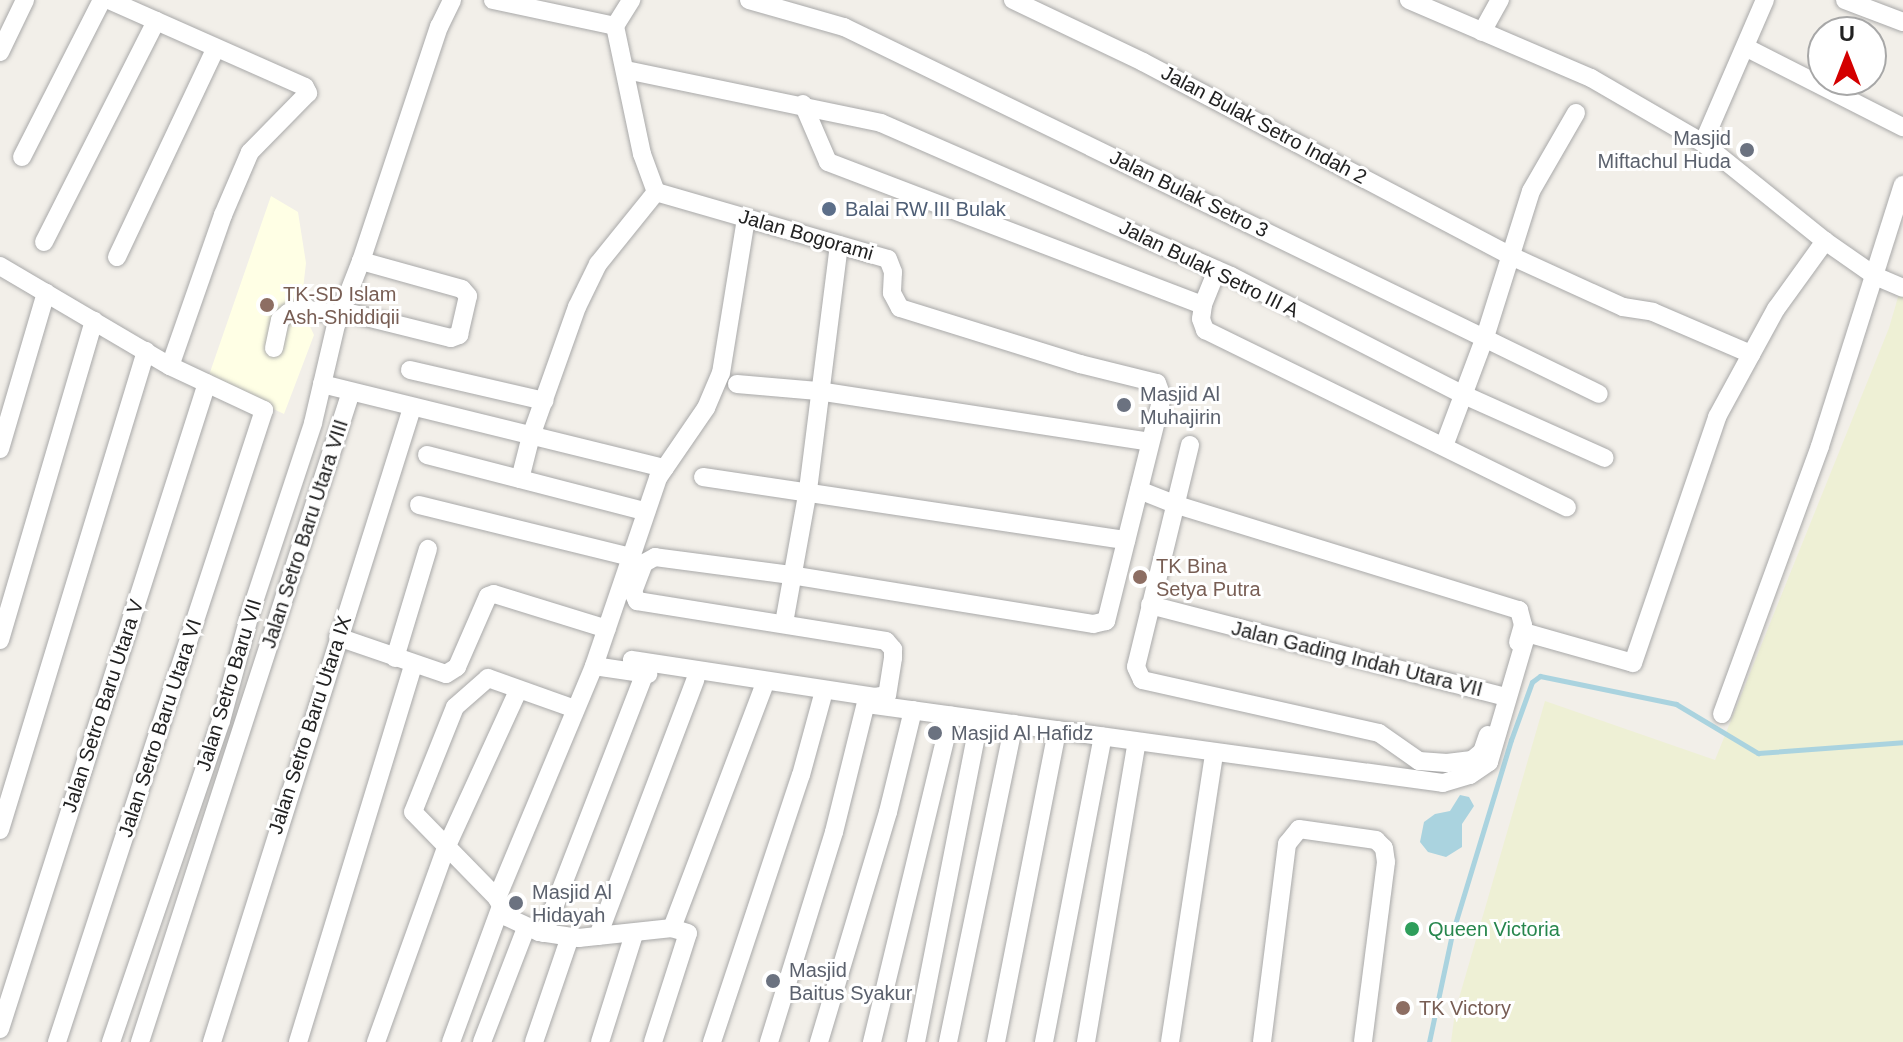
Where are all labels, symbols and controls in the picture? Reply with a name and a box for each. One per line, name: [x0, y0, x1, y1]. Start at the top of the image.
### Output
north arrow: [1807, 16, 1887, 96]
text: U: [1839, 21, 1855, 46]
street label: Jalan Bulak Setro Indah 2: [1157, 61, 1371, 189]
place label: Masjid Miftachul Huda: [1598, 126, 1731, 173]
marker: Masjid Miftachul Huda: [1738, 141, 1756, 159]
street label: Jalan Bulak Setro 3: [1106, 145, 1272, 243]
place label: Balai RW III Bulak: [845, 197, 1006, 221]
marker: Balai RW III Bulak: [820, 200, 838, 218]
street label: Jalan Bogorami: [736, 204, 876, 266]
street label: Jalan Bulak Setro III A: [1115, 215, 1303, 323]
place label: TK-SD Islam Ash-Shiddiqii: [283, 282, 400, 329]
marker: TK-SD Islam Ash-Shiddiqii: [258, 296, 276, 314]
place label: Masjid Al Muhajirin: [1140, 382, 1221, 429]
marker: Masjid Al Muhajirin: [1115, 396, 1133, 414]
street label: Jalan Setro Baru Utara VIII: [257, 417, 353, 651]
place label: TK Bina Setya Putra: [1156, 554, 1261, 601]
marker: TK Bina Setya Putra: [1131, 568, 1149, 586]
street label: Jalan Setro Baru VII: [191, 596, 267, 774]
street label: Jalan Setro Baru Utara V: [57, 597, 149, 815]
street label: Jalan Setro Baru Utara IX: [263, 613, 357, 837]
street label: Jalan Setro Baru Utara VI: [113, 616, 207, 840]
street label: Jalan Gading Indah Utara VII: [1229, 616, 1485, 702]
place label: Masjid Al Hafidz: [951, 721, 1094, 745]
marker: Masjid Al Hafidz: [926, 724, 944, 742]
place label: Masjid Al Hidayah: [532, 880, 613, 927]
marker: Masjid Al Hidayah: [507, 894, 525, 912]
place label: Queen Victoria: [1428, 917, 1560, 941]
marker: Queen Victoria: [1403, 920, 1421, 938]
place label: Masjid Baitus Syakur: [789, 958, 912, 1005]
marker: Masjid Baitus Syakur: [764, 972, 782, 990]
place label: TK Victory: [1419, 996, 1511, 1020]
marker: TK Victory: [1394, 999, 1412, 1017]

